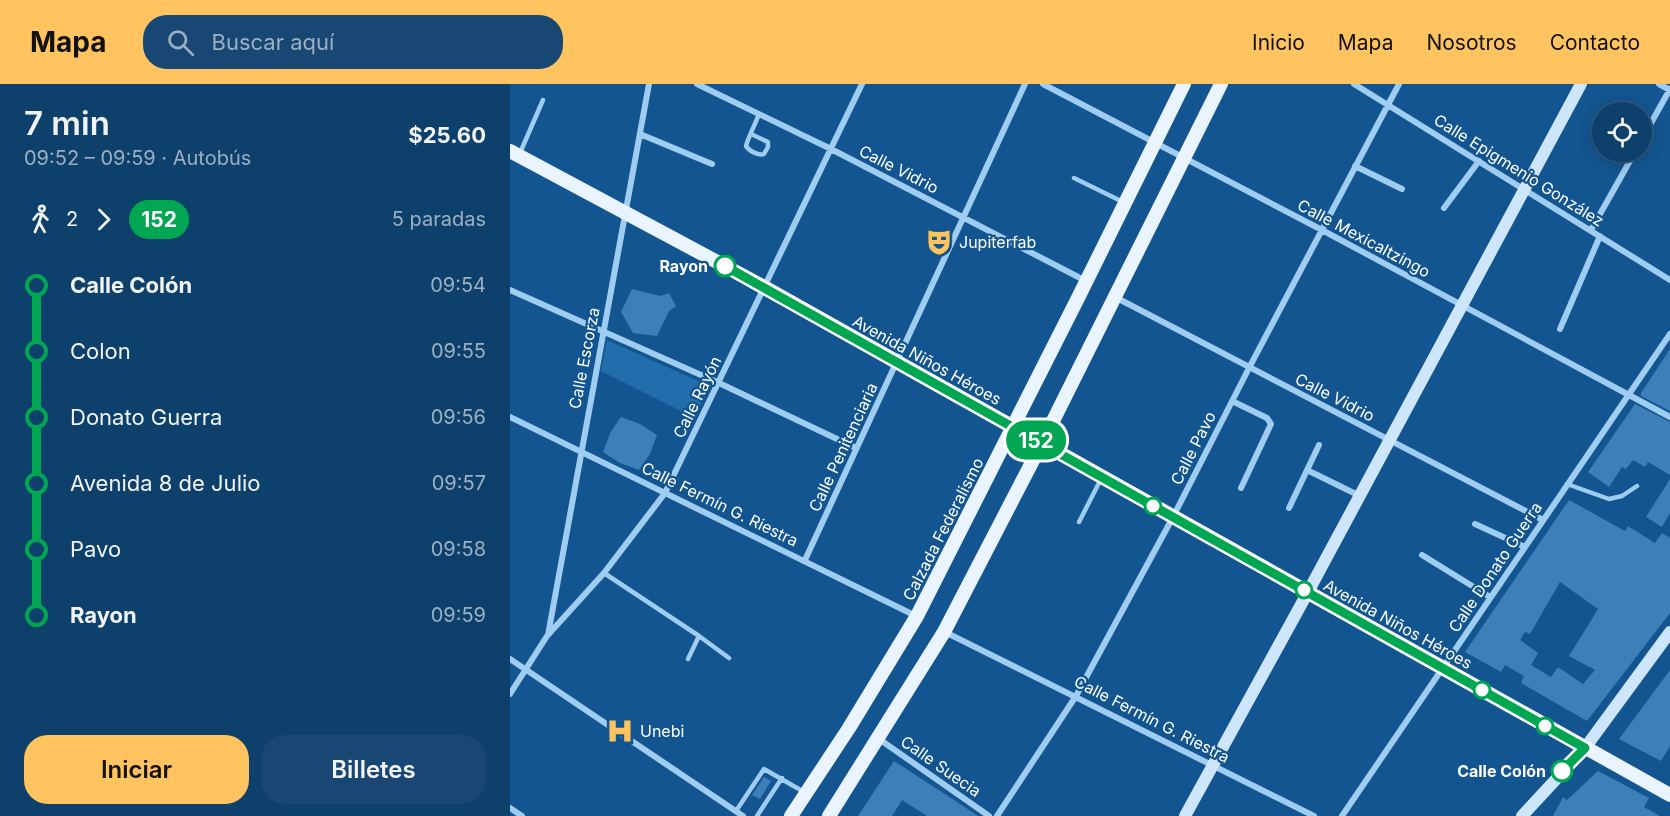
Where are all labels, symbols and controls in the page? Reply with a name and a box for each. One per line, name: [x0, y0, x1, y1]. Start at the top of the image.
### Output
search box: [143, 15, 563, 69]
text: Mapa: [30, 25, 107, 59]
icon: search: [164, 26, 197, 59]
text: Buscar aquí: [212, 29, 334, 55]
text: Inicio: [1252, 30, 1305, 55]
text: Mapa: [1338, 30, 1393, 55]
text: Nosotros: [1426, 30, 1517, 55]
text: Contacto: [1550, 30, 1640, 55]
map controls: [1592, 102, 1652, 162]
button: locate: [1592, 102, 1652, 162]
text: 7 min: [24, 103, 110, 143]
street label: Calle Epigmenio González: [1430, 109, 1608, 231]
text: $25.60: [408, 122, 486, 148]
street label: Calle Vidrio: [856, 140, 942, 198]
text: 09:52 – 09:59 · Autobús: [24, 146, 251, 170]
street label: Calle Mexicaltzingo: [1294, 195, 1434, 281]
icon: walk: [24, 203, 57, 236]
icon: forward: [87, 203, 120, 236]
text: 2: [66, 207, 78, 231]
text: 152: [141, 207, 177, 232]
text: 5 paradas: [392, 207, 486, 231]
theatre icon: Jupiterfab: [924, 227, 954, 257]
place label: Jupiterfab: [959, 232, 1036, 252]
marker: Rayon: [714, 255, 736, 277]
place label: Rayon: [659, 256, 708, 276]
text: Calle Colón: [70, 272, 192, 298]
text: 09:54: [430, 273, 486, 297]
street label: Calle Escorza: [564, 306, 604, 410]
street label: Avenida Niños Héroes: [849, 311, 1005, 409]
text: Colon: [70, 338, 131, 364]
text: 09:55: [431, 339, 486, 363]
street label: Calle Rayón: [669, 353, 725, 441]
street label: Calle Vidrio: [1292, 368, 1378, 426]
street label: Calle Penitenciaria: [804, 379, 882, 515]
text: Donato Guerra: [70, 404, 222, 430]
text: 09:56: [431, 405, 486, 429]
street label: Calle Pavo: [1166, 408, 1220, 488]
line badge: 152: [1002, 420, 1070, 460]
text: 152: [1018, 428, 1054, 453]
street label: Calzada Federalismo: [898, 454, 988, 604]
street label: Calle Fermín G. Riestra: [638, 457, 802, 551]
text: Avenida 8 de Julio: [70, 470, 260, 496]
text: 09:57: [432, 471, 486, 495]
unlabelled marker: [1144, 497, 1162, 515]
street label: Calle Donato Guerra: [1444, 498, 1546, 636]
text: Pavo: [70, 536, 121, 562]
text: 09:58: [431, 537, 486, 561]
street label: Avenida Niños Héroes: [1320, 575, 1476, 673]
unlabelled marker: [1295, 581, 1313, 599]
text: Rayon: [70, 602, 137, 628]
text: 09:59: [431, 603, 486, 627]
street label: Calle Fermín G. Riestra: [1071, 671, 1233, 767]
unlabelled marker: [1473, 681, 1491, 699]
hospital icon: Unebi: [605, 716, 635, 746]
unlabelled marker: [1536, 717, 1554, 735]
place label: Unebi: [640, 721, 684, 741]
street label: Calle Suecia: [897, 731, 985, 801]
button: Iniciar: [24, 735, 249, 804]
button: Billetes: [261, 735, 486, 804]
marker: Calle Colón: [1551, 760, 1573, 782]
place label: Calle Colón: [1457, 761, 1546, 781]

